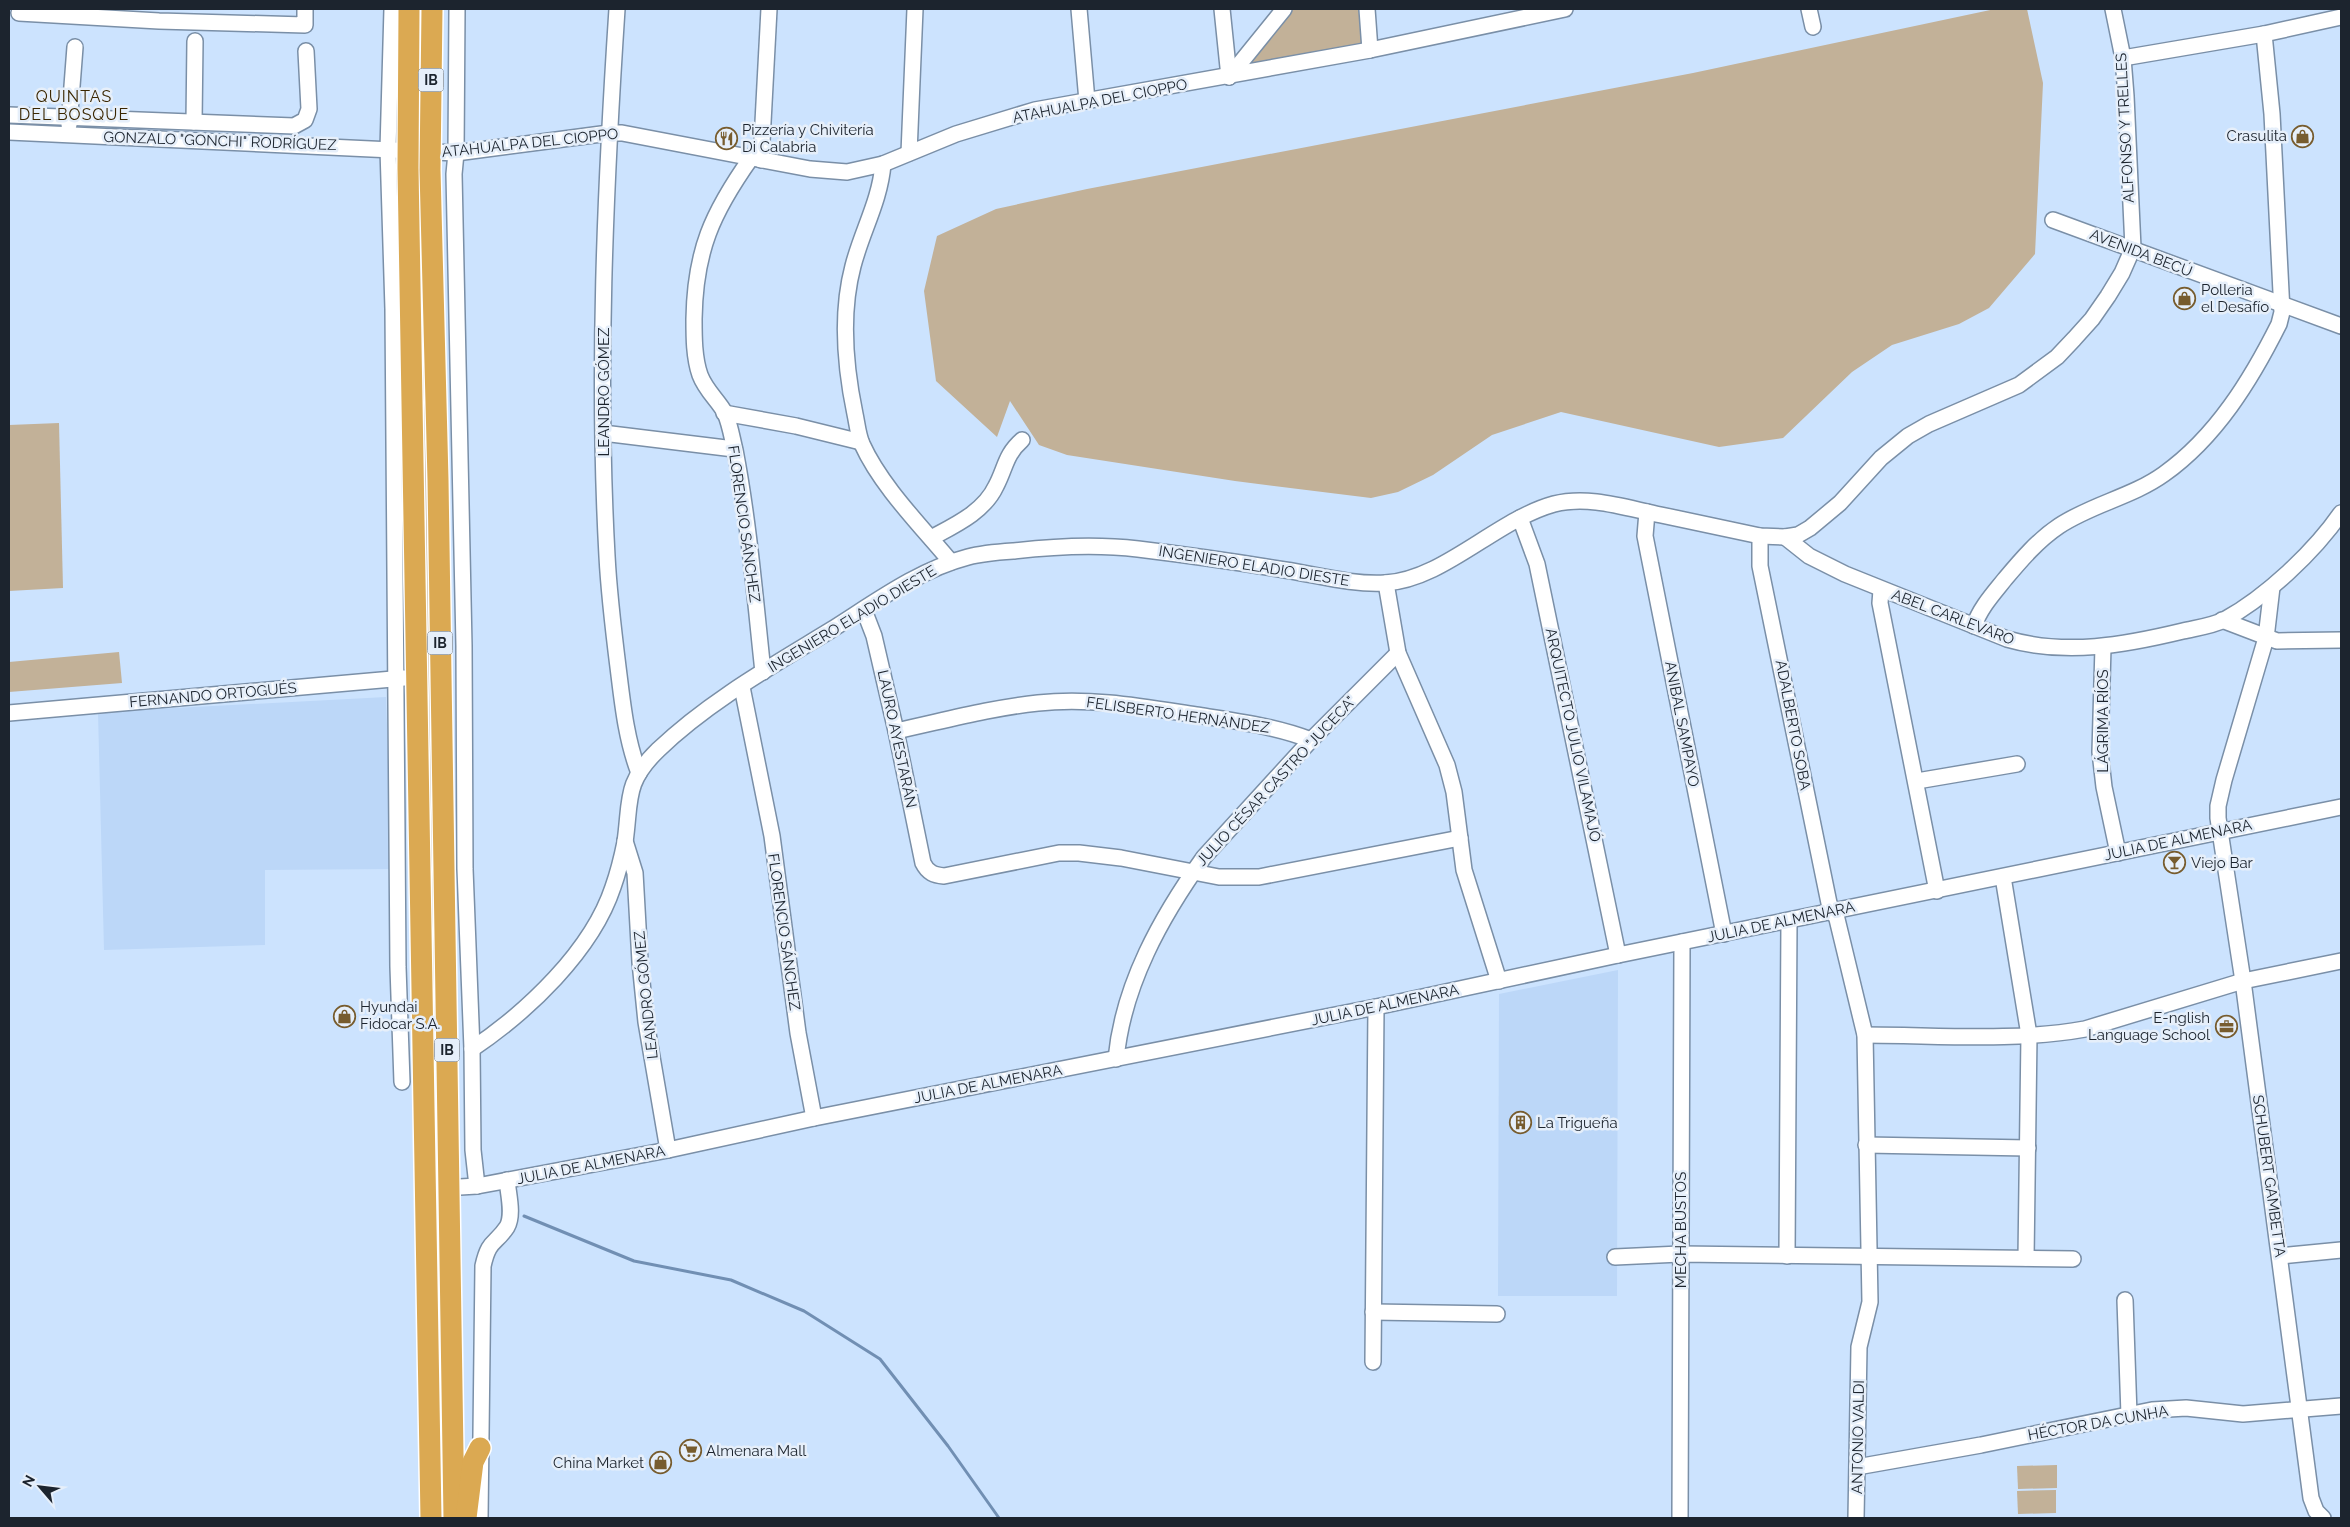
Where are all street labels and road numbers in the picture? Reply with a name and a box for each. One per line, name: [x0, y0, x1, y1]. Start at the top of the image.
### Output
street label: ALFONSO Y TRELLES: [2112, 52, 2138, 204]
road number: IB: [418, 68, 444, 92]
street label: ATAHUALPA DEL CIOPPO: [1011, 75, 1189, 127]
street label: ATAHUALPA DEL CIOPPO: [441, 125, 619, 161]
street label: GONZALO "GONCHI" RODRÍGUEZ: [103, 128, 337, 154]
street label: AVENIDA BECÚ: [2087, 225, 2195, 281]
street label: LEANDRO GÓMEZ: [595, 328, 613, 456]
street label: FLORENCIO SÁNCHEZ: [724, 444, 764, 604]
street label: INGENIERO ELADIO DIESTE: [1157, 542, 1351, 590]
street label: INGENIERO ELADIO DIESTE: [765, 562, 939, 676]
street label: ABEL CARLEVARO: [1889, 585, 2017, 649]
street label: ARQUITECTO JULIO VILAMAJÓ: [1542, 626, 1604, 844]
road number: IB: [428, 632, 452, 654]
street label: ADALBERTO SOBA: [1772, 658, 1814, 792]
street label: ANIBAL SAMPAYO: [1661, 660, 1703, 788]
street label: LAURO AYESTARÁN: [874, 668, 920, 810]
street label: LÁGRIMA RÍOS: [2094, 669, 2112, 773]
street label: FERNANDO ORTOGUÉS: [128, 679, 298, 711]
street label: JULIO CÉSAR CASTRO "JUCECA": [1193, 692, 1359, 870]
street label: FELISBERTO HERNÁNDEZ: [1085, 693, 1271, 737]
street label: JULIA DE ALMENARA: [2103, 816, 2253, 864]
street label: FLORENCIO SÁNCHEZ: [764, 852, 804, 1012]
street label: JULIA DE ALMENARA: [1706, 898, 1856, 946]
street label: LEANDRO GÓMEZ: [630, 930, 662, 1060]
street label: JULIA DE ALMENARA: [1310, 981, 1460, 1029]
road number: IB: [434, 1038, 460, 1062]
street label: JULIA DE ALMENARA: [912, 1061, 1064, 1107]
street label: SCHUBERT GAMBETTA: [2249, 1094, 2289, 1258]
street label: JULIA DE ALMENARA: [515, 1142, 667, 1188]
street label: MECHA BUSTOS: [1672, 1172, 1690, 1288]
street label: ANTONIO VALDI: [1848, 1380, 1868, 1494]
street label: HÉCTOR DA CUNHA: [2026, 1402, 2170, 1444]

